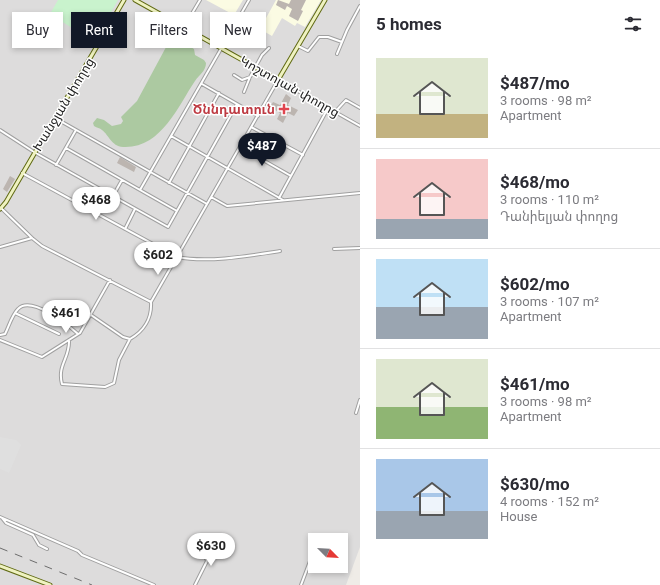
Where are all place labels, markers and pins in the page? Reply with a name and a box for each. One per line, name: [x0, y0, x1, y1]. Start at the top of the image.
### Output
place label: Ծննդատուն: [193, 102, 275, 117]
marker: Ծննդատուն: [278, 103, 290, 115]
pin: $487: [238, 133, 286, 167]
pin: $468: [72, 187, 120, 221]
pin: $602: [134, 242, 182, 276]
pin: $461: [42, 300, 90, 334]
pin: $630: [187, 533, 235, 567]

